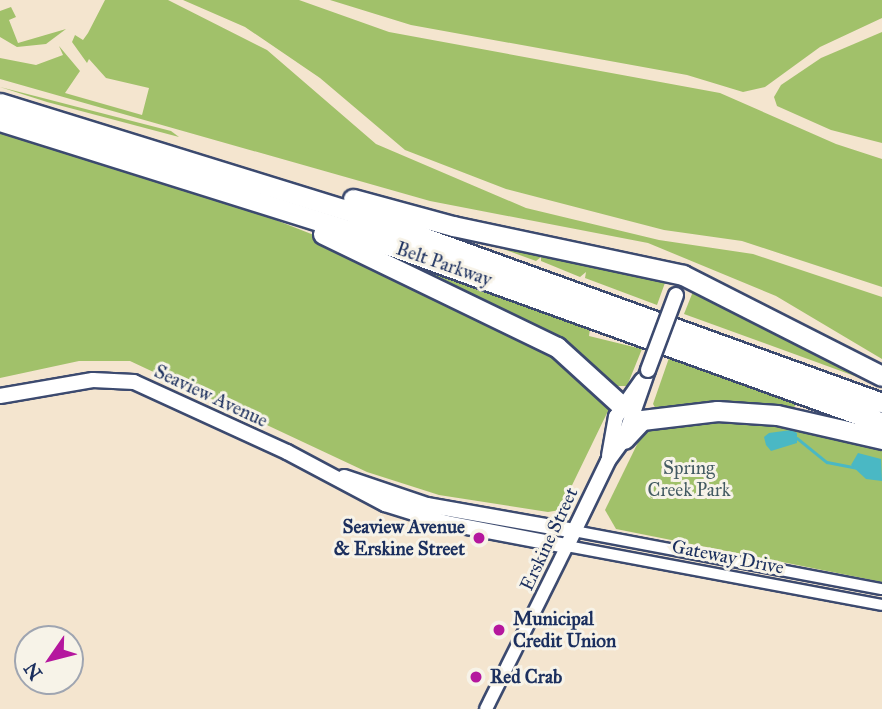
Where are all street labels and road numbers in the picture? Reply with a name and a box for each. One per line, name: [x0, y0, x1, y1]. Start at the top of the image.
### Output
street label: Belt Parkway: [393, 237, 495, 291]
street label: Seaview Avenue: [151, 360, 271, 432]
street label: Erskine Street: [515, 484, 583, 594]
street label: Gateway Drive: [670, 535, 786, 579]

